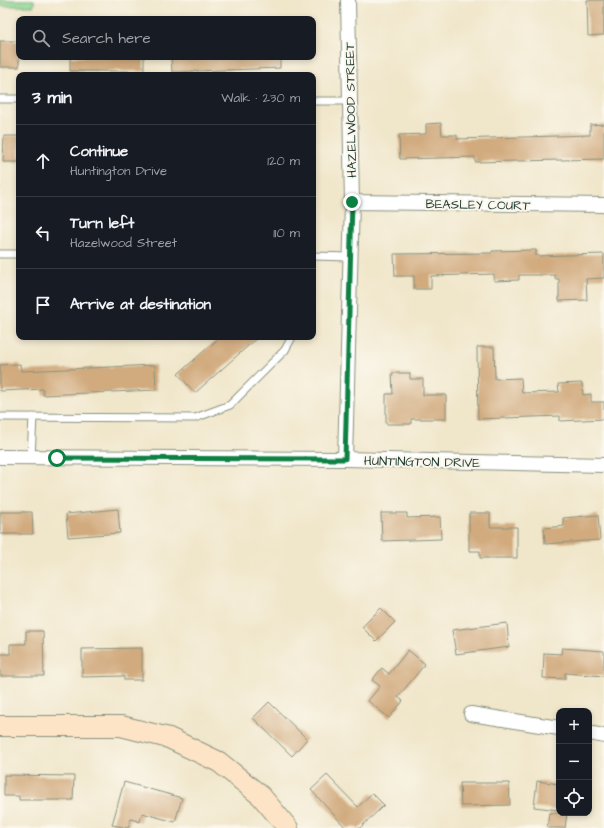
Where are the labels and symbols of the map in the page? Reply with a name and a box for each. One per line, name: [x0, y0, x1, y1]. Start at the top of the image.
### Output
street label: HAZELWOOD STREET: [341, 41, 361, 178]
route end: [343, 193, 361, 211]
street label: BEASLEY COURT: [425, 195, 532, 215]
route start: [48, 449, 66, 467]
street label: HUNTINGTON DRIVE: [364, 452, 481, 472]

